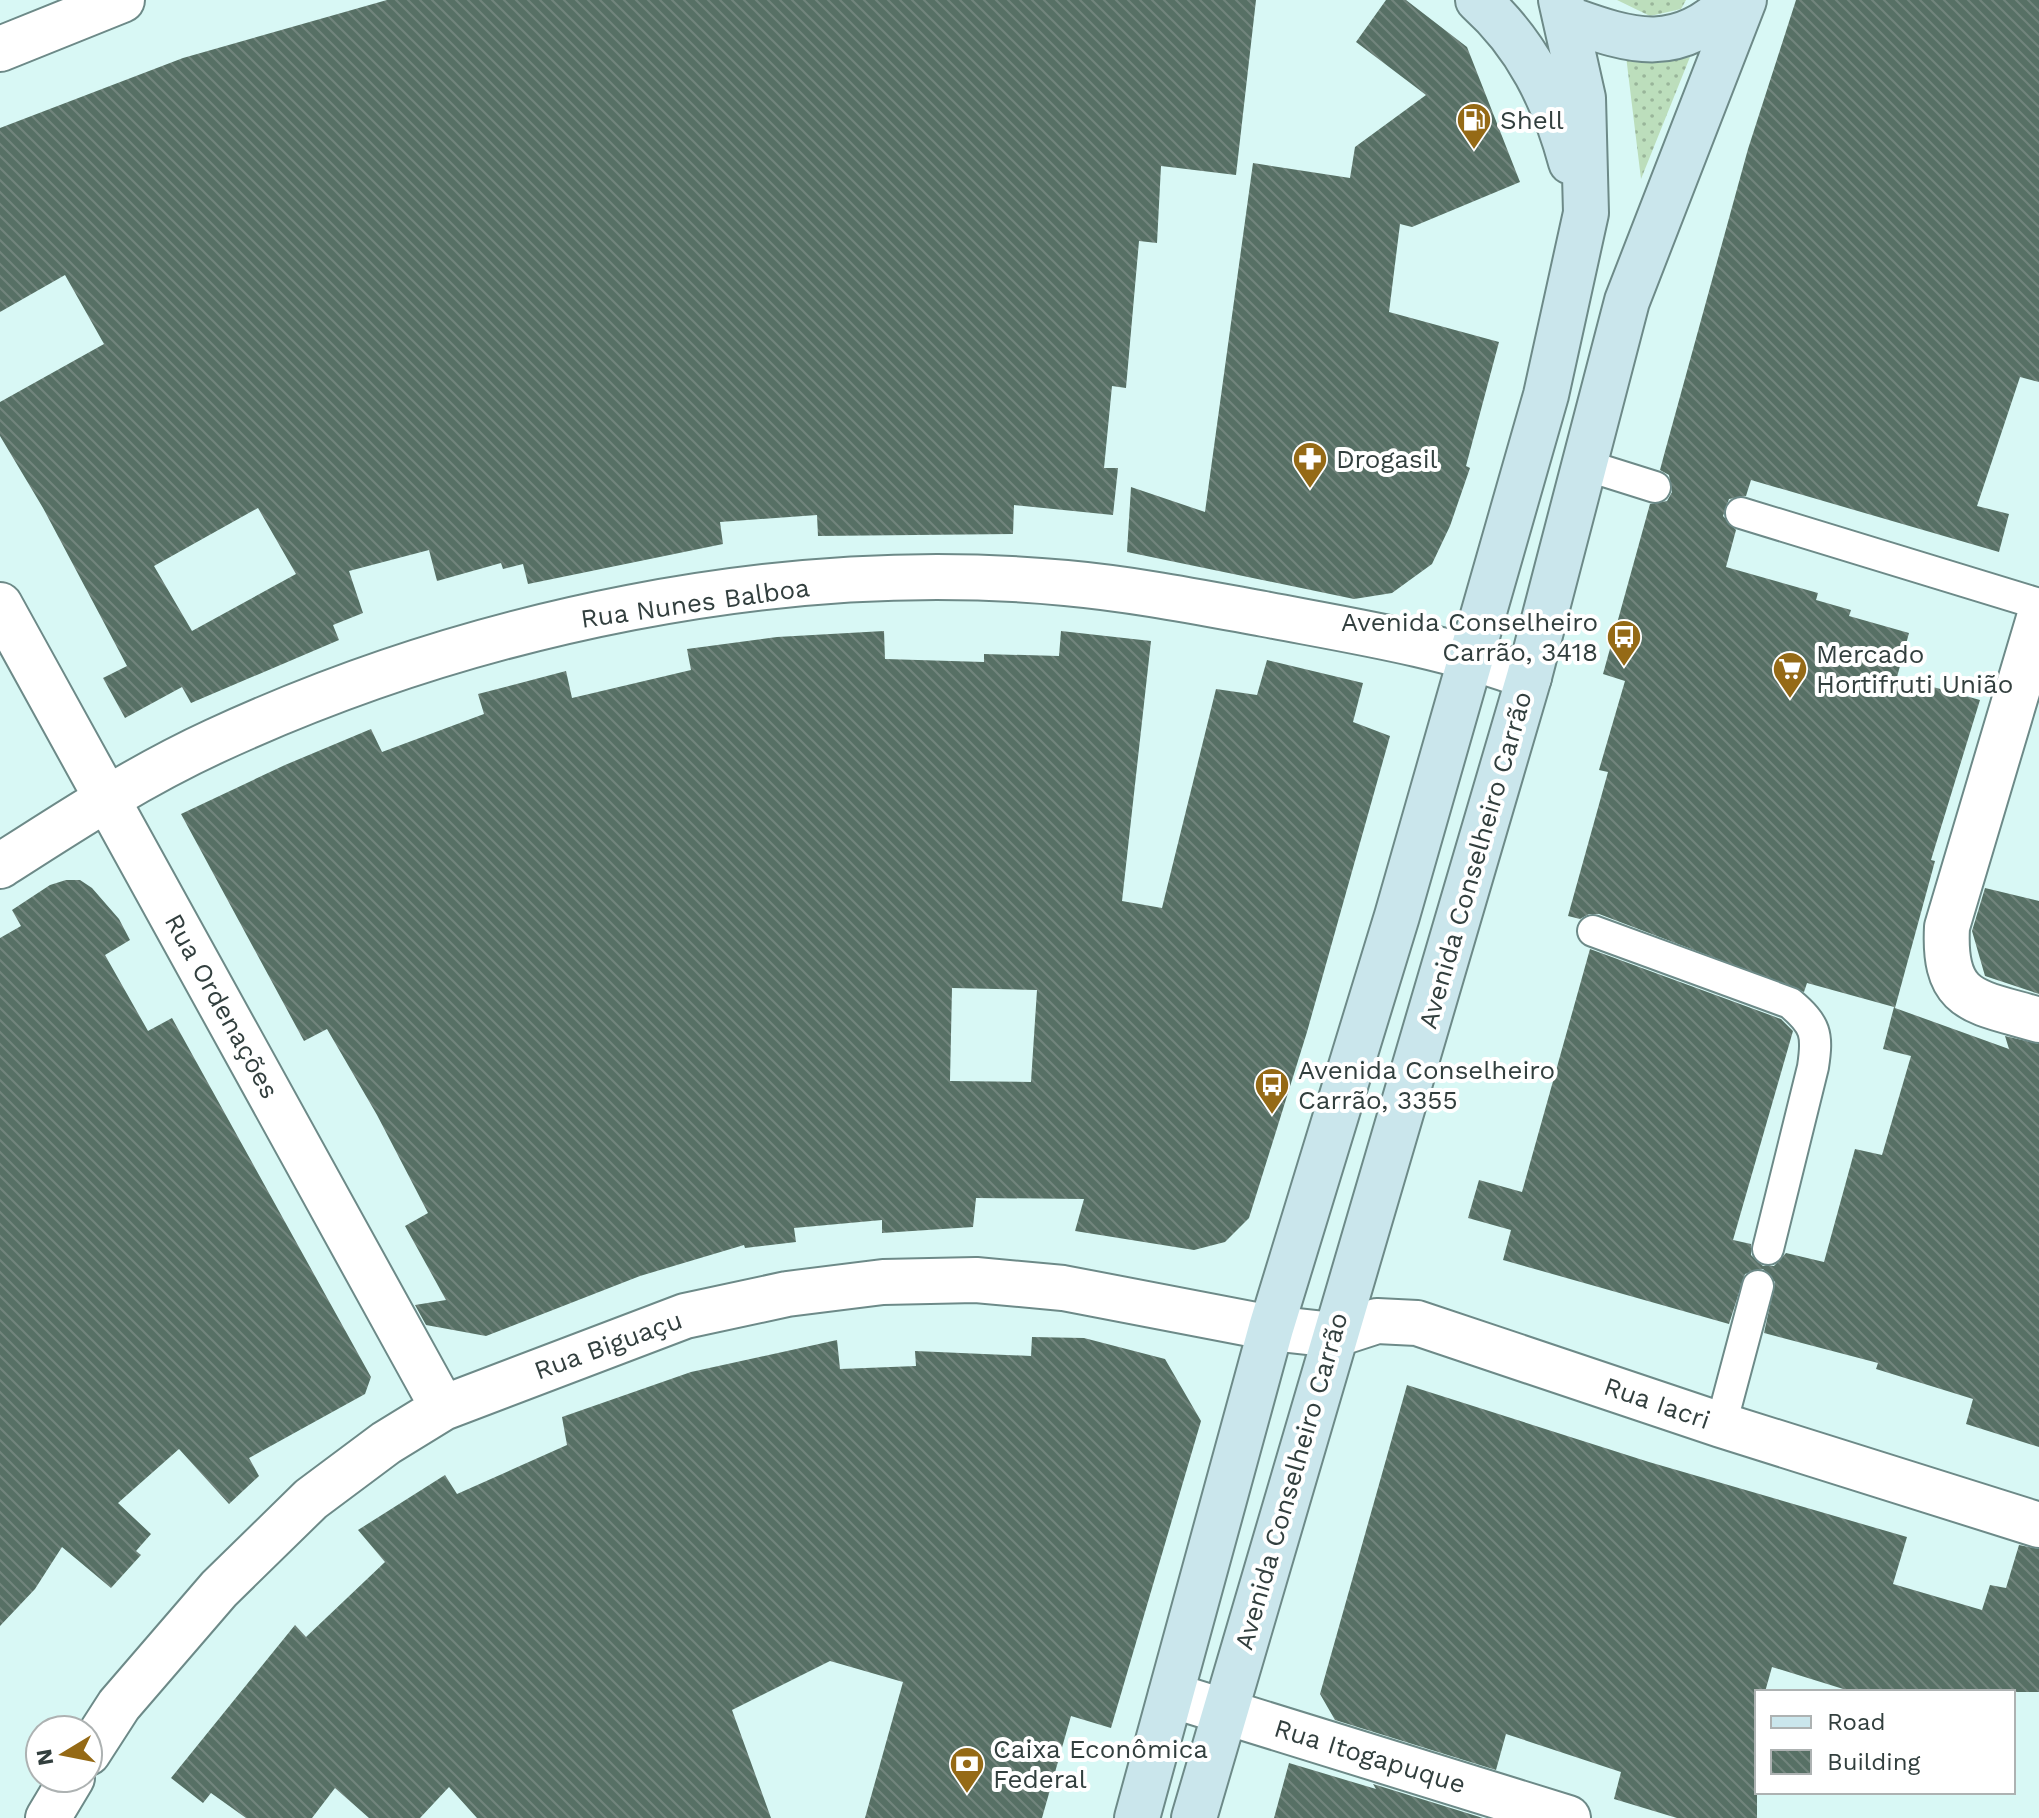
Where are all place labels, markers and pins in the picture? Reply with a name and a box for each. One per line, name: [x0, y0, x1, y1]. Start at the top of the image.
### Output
fuel station icon: Shell: [1455, 101, 1493, 151]
place label: Shell: [1500, 105, 1564, 135]
pharmacy icon: Drogasil: [1291, 440, 1329, 490]
place label: Drogasil: [1336, 444, 1438, 474]
place label: Avenida Conselheiro Carrão, 3418: [1341, 607, 1598, 667]
bus stop icon: Avenida Conselheiro Carrão, 3418: [1605, 618, 1643, 668]
place label: Mercado Hortifruti União: [1816, 639, 2013, 699]
supermarket icon: Mercado Hortifruti União: [1771, 650, 1809, 700]
place label: Avenida Conselheiro Carrão, 3355: [1298, 1055, 1555, 1115]
bus stop icon: Avenida Conselheiro Carrão, 3355: [1253, 1066, 1291, 1116]
place label: Caixa Econômica Federal: [993, 1734, 1208, 1794]
bank icon: Caixa Econômica Federal: [948, 1745, 986, 1795]

